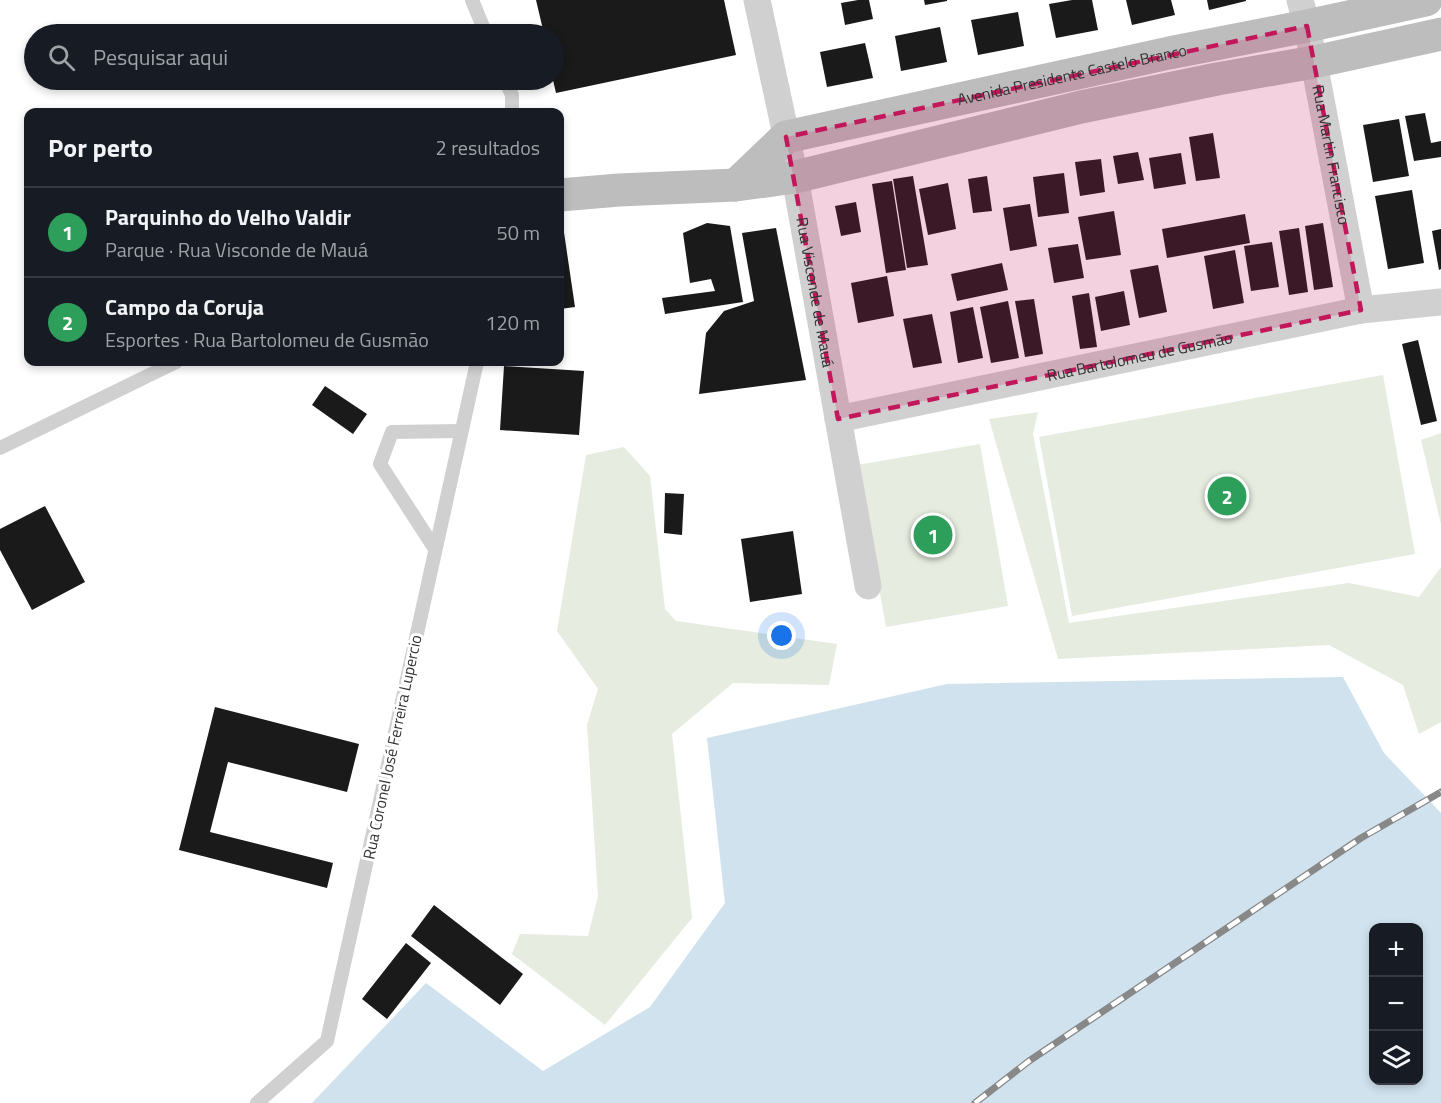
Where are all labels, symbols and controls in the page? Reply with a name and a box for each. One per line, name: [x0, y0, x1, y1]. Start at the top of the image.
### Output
search box: [24, 24, 564, 90]
street label: Avenida Presidente Castelo Branco: [955, 38, 1189, 111]
text: Pesquisar aqui: [93, 40, 228, 74]
icon: search: [45, 41, 78, 74]
street label: Rua Martin Francisco: [1306, 83, 1357, 227]
text: Por perto: [48, 128, 153, 167]
text: 2 resultados: [436, 132, 540, 163]
text: Parquinho do Velho Valdir: [105, 200, 351, 234]
street label: Rua Visconde de Mauá: [790, 215, 841, 369]
text: 1: [62, 217, 73, 248]
text: 50 m: [496, 217, 540, 248]
text: Parque · Rua Visconde de Mauá: [105, 234, 368, 265]
text: Campo da Coruja: [105, 290, 264, 324]
text: 2: [62, 307, 73, 338]
text: 120 m: [485, 307, 540, 338]
text: Esportes · Rua Bartolomeu de Gusmão: [105, 324, 429, 355]
street label: Rua Bartolomeu de Gusmão: [1045, 325, 1234, 387]
pin: 2: [1208, 474, 1246, 518]
pin: 1: [914, 512, 952, 558]
your location: [767, 621, 796, 650]
street label: Rua Coronel José Ferreira Lupercio: [356, 632, 428, 862]
map controls: [1369, 923, 1423, 1085]
button: +: [1369, 923, 1423, 977]
button: −: [1369, 977, 1423, 1031]
button: layers: [1369, 1031, 1423, 1085]

